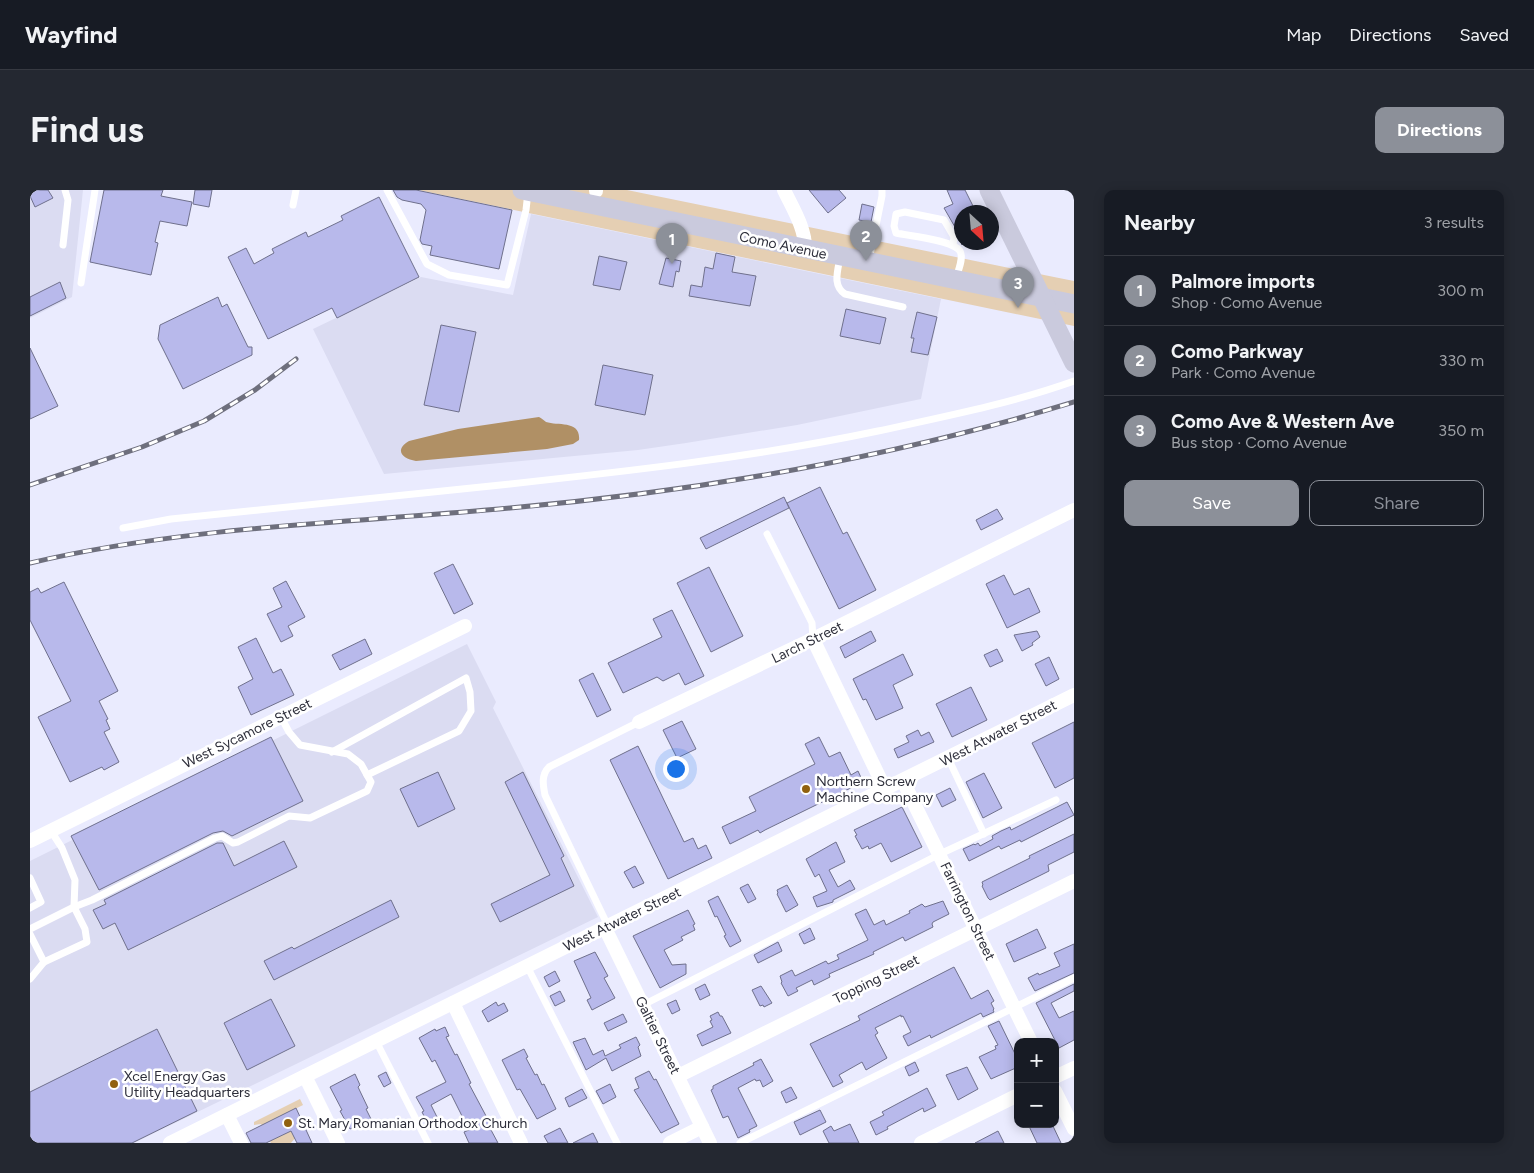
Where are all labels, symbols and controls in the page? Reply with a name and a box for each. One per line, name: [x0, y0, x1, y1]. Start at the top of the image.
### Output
text: Wayfind: [25, 20, 118, 49]
text: Map: [1286, 24, 1321, 46]
text: Directions: [1349, 24, 1431, 46]
text: Saved: [1459, 24, 1509, 46]
button: Directions: [1375, 107, 1504, 153]
text: Find us: [30, 109, 144, 151]
north arrow: [954, 205, 999, 250]
text: Nearby: [1124, 210, 1195, 235]
text: 3 results: [1424, 213, 1484, 232]
pin: 2: [850, 220, 882, 261]
pin: 1: [656, 223, 688, 264]
street label: Como Avenue: [738, 228, 829, 263]
pin: 3: [1002, 267, 1034, 308]
text: Palmore imports: [1171, 270, 1315, 293]
text: 1: [1137, 281, 1143, 300]
text: 300 m: [1437, 281, 1484, 300]
text: Shop · Como Avenue: [1171, 293, 1322, 312]
text: Como Parkway: [1171, 340, 1303, 363]
text: 2: [1135, 351, 1145, 370]
text: 330 m: [1439, 351, 1484, 370]
text: Park · Como Avenue: [1171, 363, 1315, 382]
text: Como Ave & Western Ave: [1171, 410, 1394, 433]
text: 3: [1136, 421, 1144, 440]
text: 350 m: [1438, 421, 1484, 440]
text: Bus stop · Como Avenue: [1171, 433, 1347, 452]
button: Save: [1124, 480, 1299, 526]
button: Share: [1309, 480, 1484, 526]
street label: Larch Street: [769, 618, 846, 667]
street label: West Sycamore Street: [180, 695, 314, 772]
street label: West Atwater Street: [937, 697, 1059, 770]
your location: [663, 756, 689, 782]
place label: Northern Screw Machine Company: [816, 773, 934, 806]
marker: Northern Screw Machine Company: [800, 783, 812, 795]
street label: Farrington Street: [936, 859, 999, 963]
street label: West Atwater Street: [561, 884, 684, 955]
street label: Topping Street: [830, 951, 922, 1008]
street label: Galtier Street: [631, 994, 684, 1077]
map controls: [1014, 1038, 1059, 1128]
button: +: [1014, 1038, 1059, 1083]
place label: Xcel Energy Gas Utility Headquarters: [124, 1068, 250, 1101]
marker: Xcel Energy Gas Utility Headquarters: [108, 1078, 120, 1090]
button: −: [1014, 1083, 1059, 1128]
place label: St. Mary Romanian Orthodox Church: [298, 1115, 527, 1132]
marker: St. Mary Romanian Orthodox Church: [282, 1117, 294, 1129]

